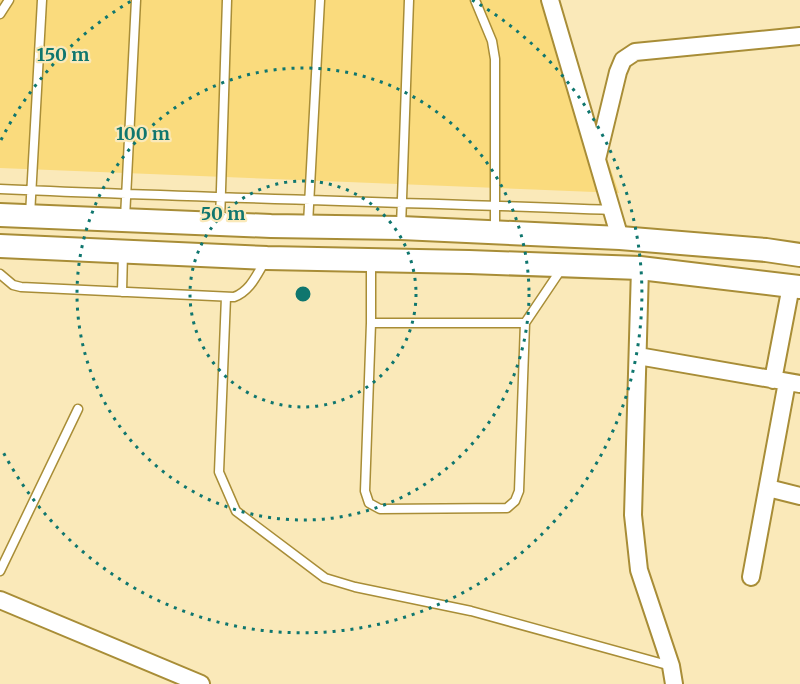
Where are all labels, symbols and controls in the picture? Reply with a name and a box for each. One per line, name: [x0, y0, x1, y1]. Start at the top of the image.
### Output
text: 150 m: [37, 43, 89, 66]
text: 100 m: [116, 122, 170, 145]
text: 50 m: [201, 202, 245, 225]
centre of rings: [293, 284, 313, 304]

